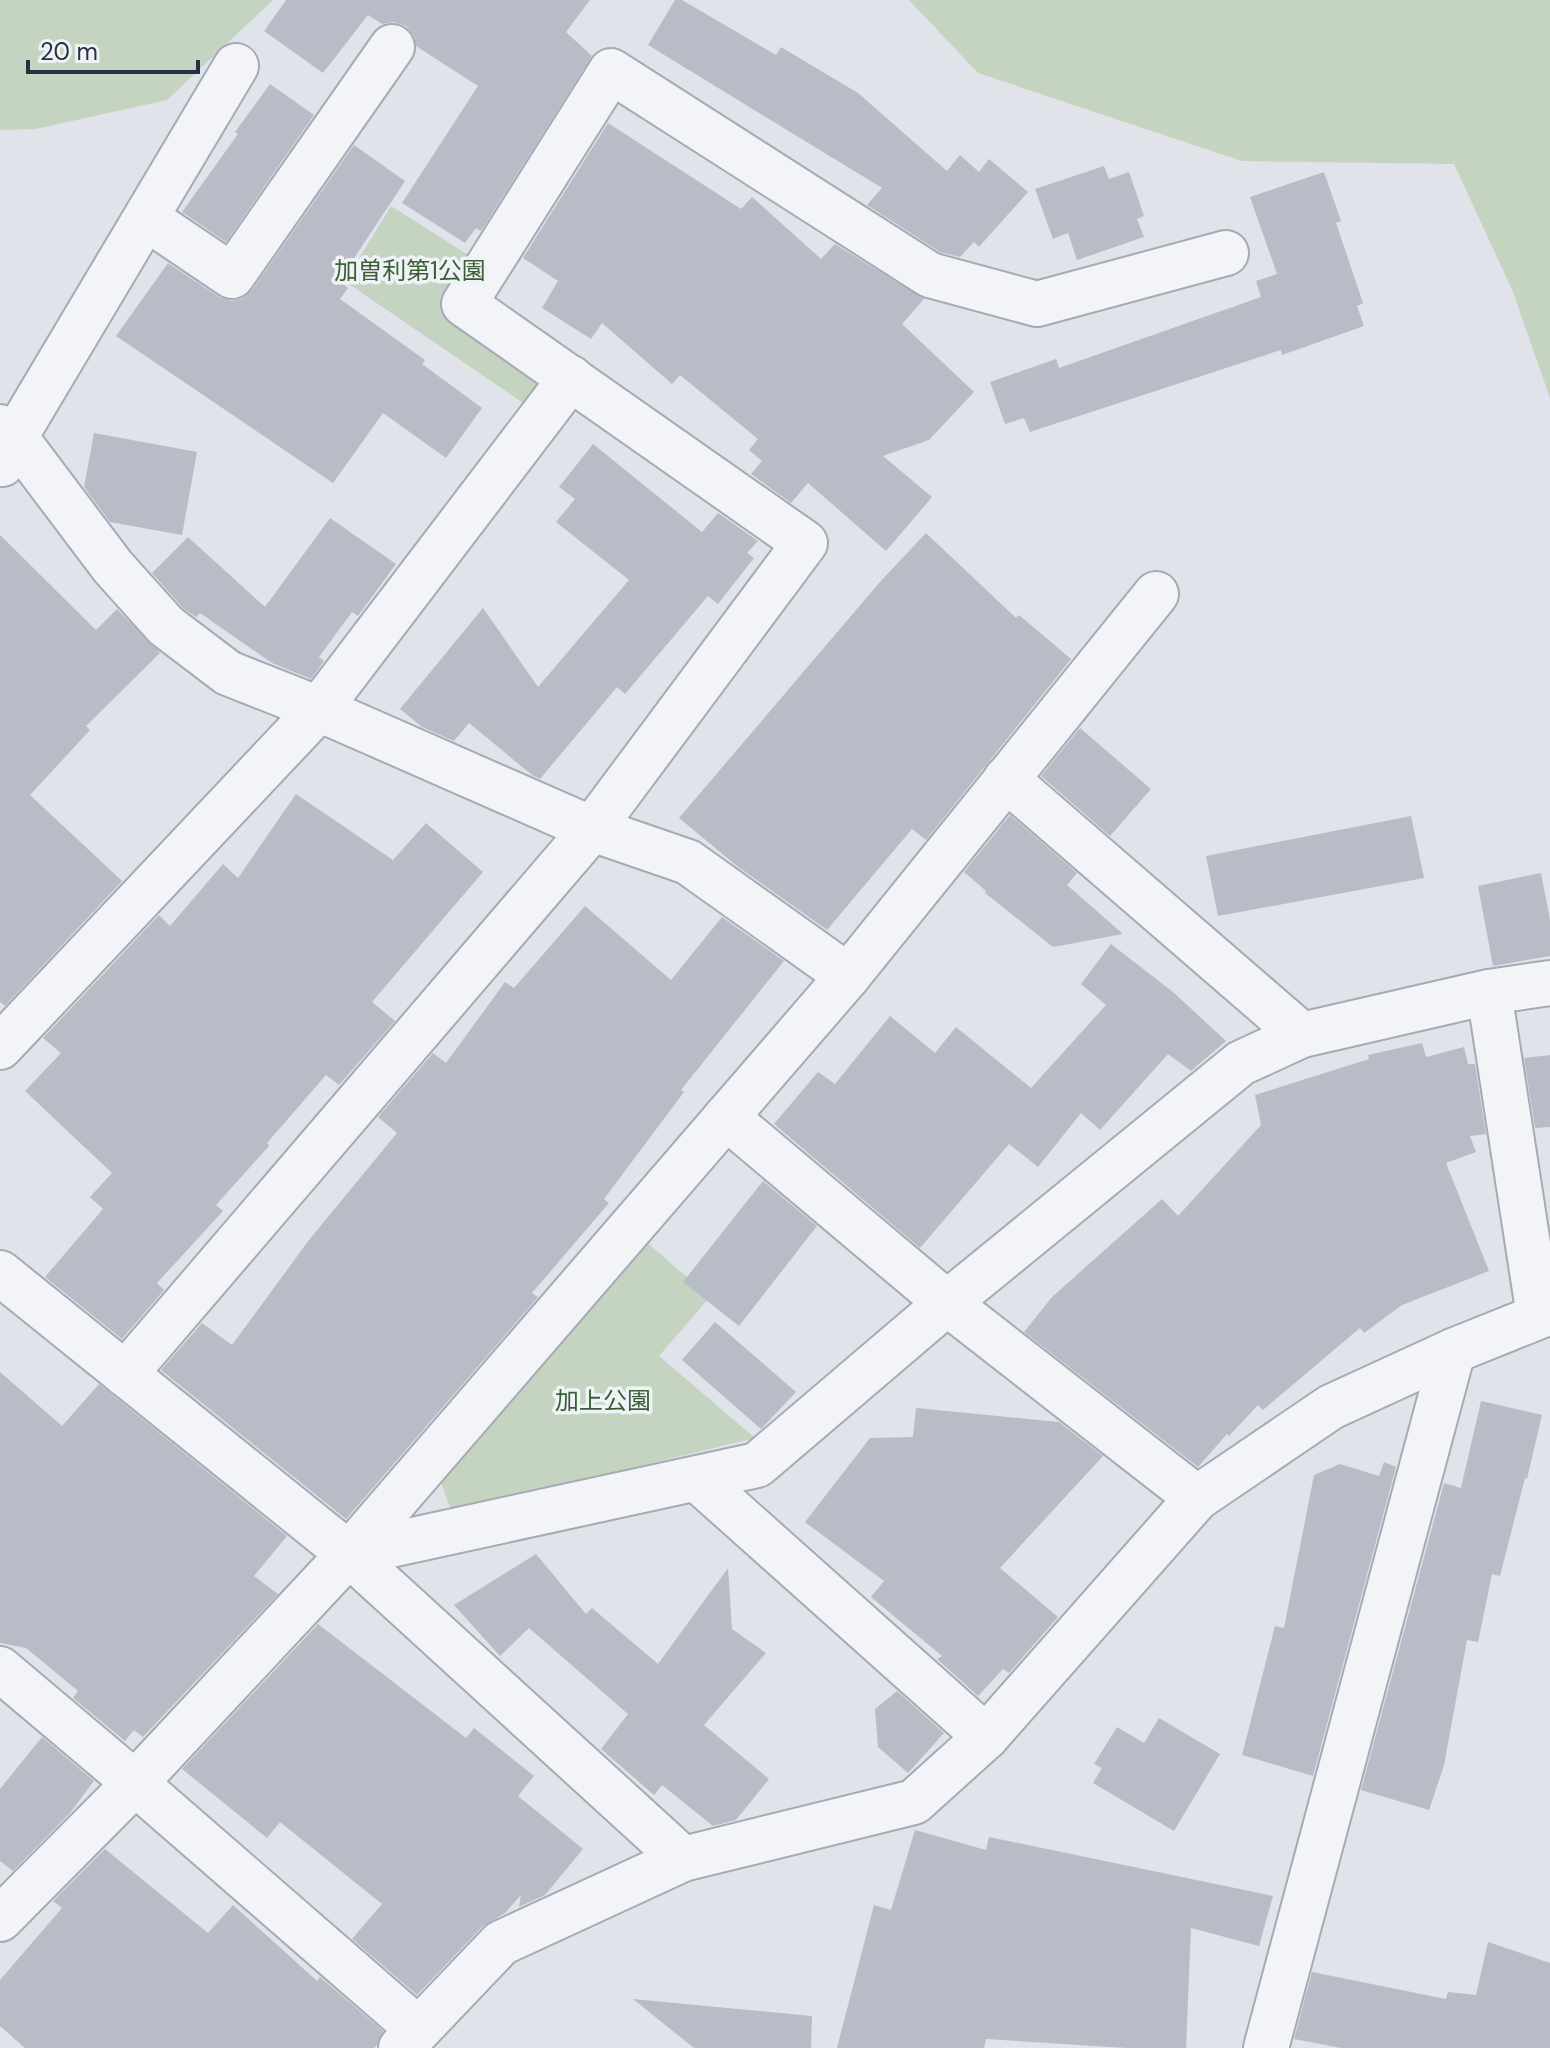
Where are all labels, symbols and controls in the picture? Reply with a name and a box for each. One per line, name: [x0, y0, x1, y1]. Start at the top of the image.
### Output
scale bar: [28, 24, 198, 74]
text: 20 m: [40, 36, 98, 67]
park label: 加曽利第1公園: [334, 255, 486, 286]
park label: 加上公園: [555, 1385, 651, 1416]

